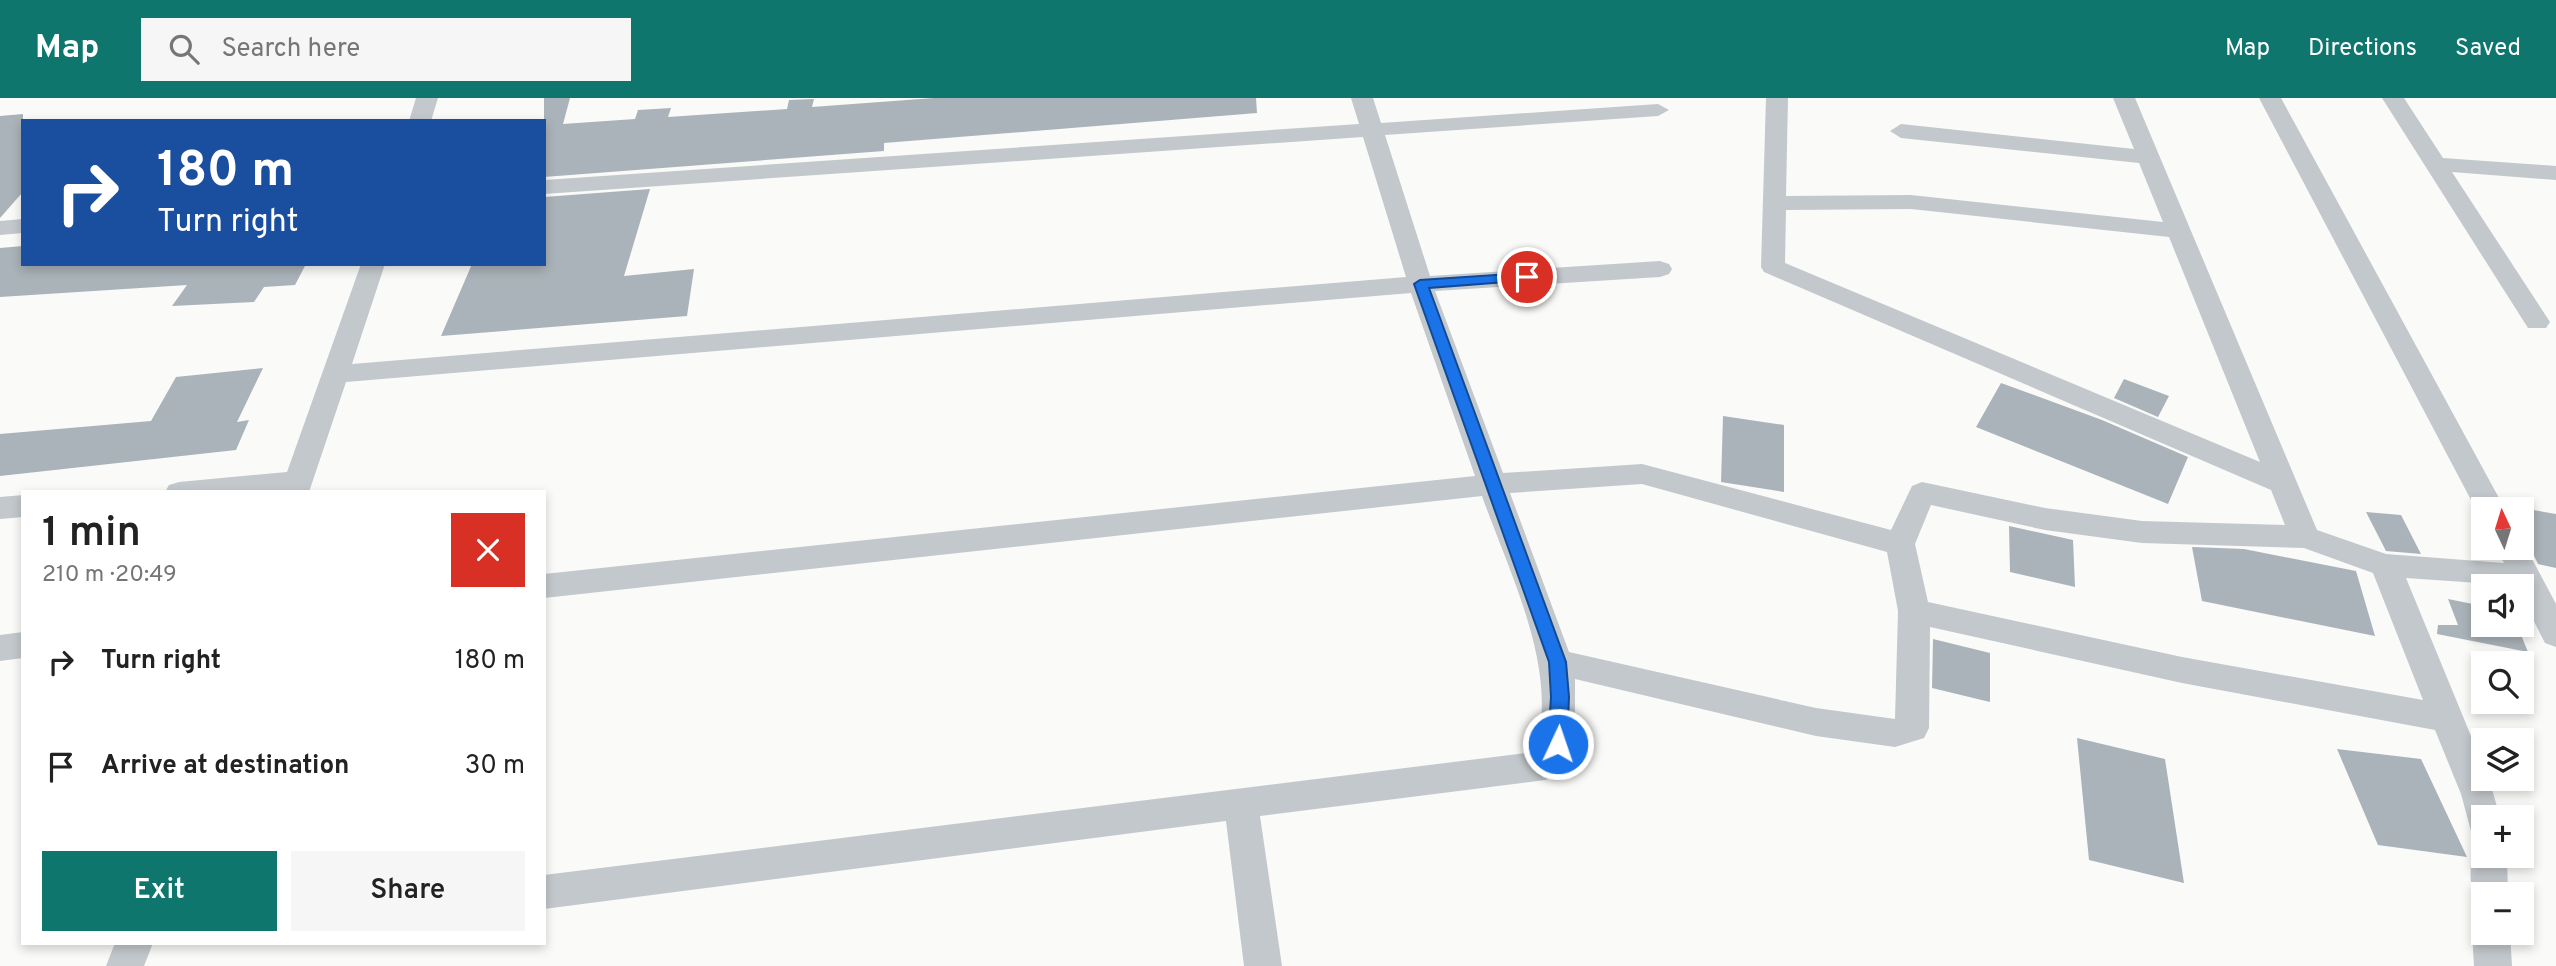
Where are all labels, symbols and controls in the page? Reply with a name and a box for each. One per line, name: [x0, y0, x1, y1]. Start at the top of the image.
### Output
search box: [141, 18, 631, 81]
text: Map: [35, 28, 99, 70]
icon: search: [165, 30, 203, 68]
text: Search here: [221, 33, 360, 66]
text: Map: [2225, 34, 2270, 64]
text: Directions: [2308, 34, 2417, 64]
text: Saved: [2455, 34, 2521, 64]
text: 180 m: [157, 142, 294, 204]
icon: right: [42, 147, 133, 238]
text: Turn right: [157, 203, 299, 243]
pin: [1497, 247, 1557, 307]
icon: arrive: [1508, 258, 1546, 296]
north arrow: [2471, 497, 2534, 560]
map controls: [2471, 497, 2534, 945]
text: 1 min: [42, 508, 141, 561]
button: close: [451, 513, 525, 587]
text: 210 m · 20:49: [42, 561, 177, 590]
button: sound: [2471, 574, 2534, 637]
icon: right: [42, 643, 80, 681]
text: Turn right: [101, 645, 221, 678]
text: 180 m: [455, 645, 525, 678]
button: search: [2471, 651, 2534, 714]
position arrow: [1521, 707, 1595, 781]
button: layers: [2471, 728, 2534, 791]
icon: arrive: [42, 748, 80, 786]
text: Arrive at destination: [101, 750, 349, 783]
text: 30 m: [465, 750, 525, 783]
button: +: [2471, 805, 2534, 868]
button: Exit: [42, 851, 277, 931]
button: Share: [291, 851, 525, 931]
button: −: [2471, 882, 2534, 945]

